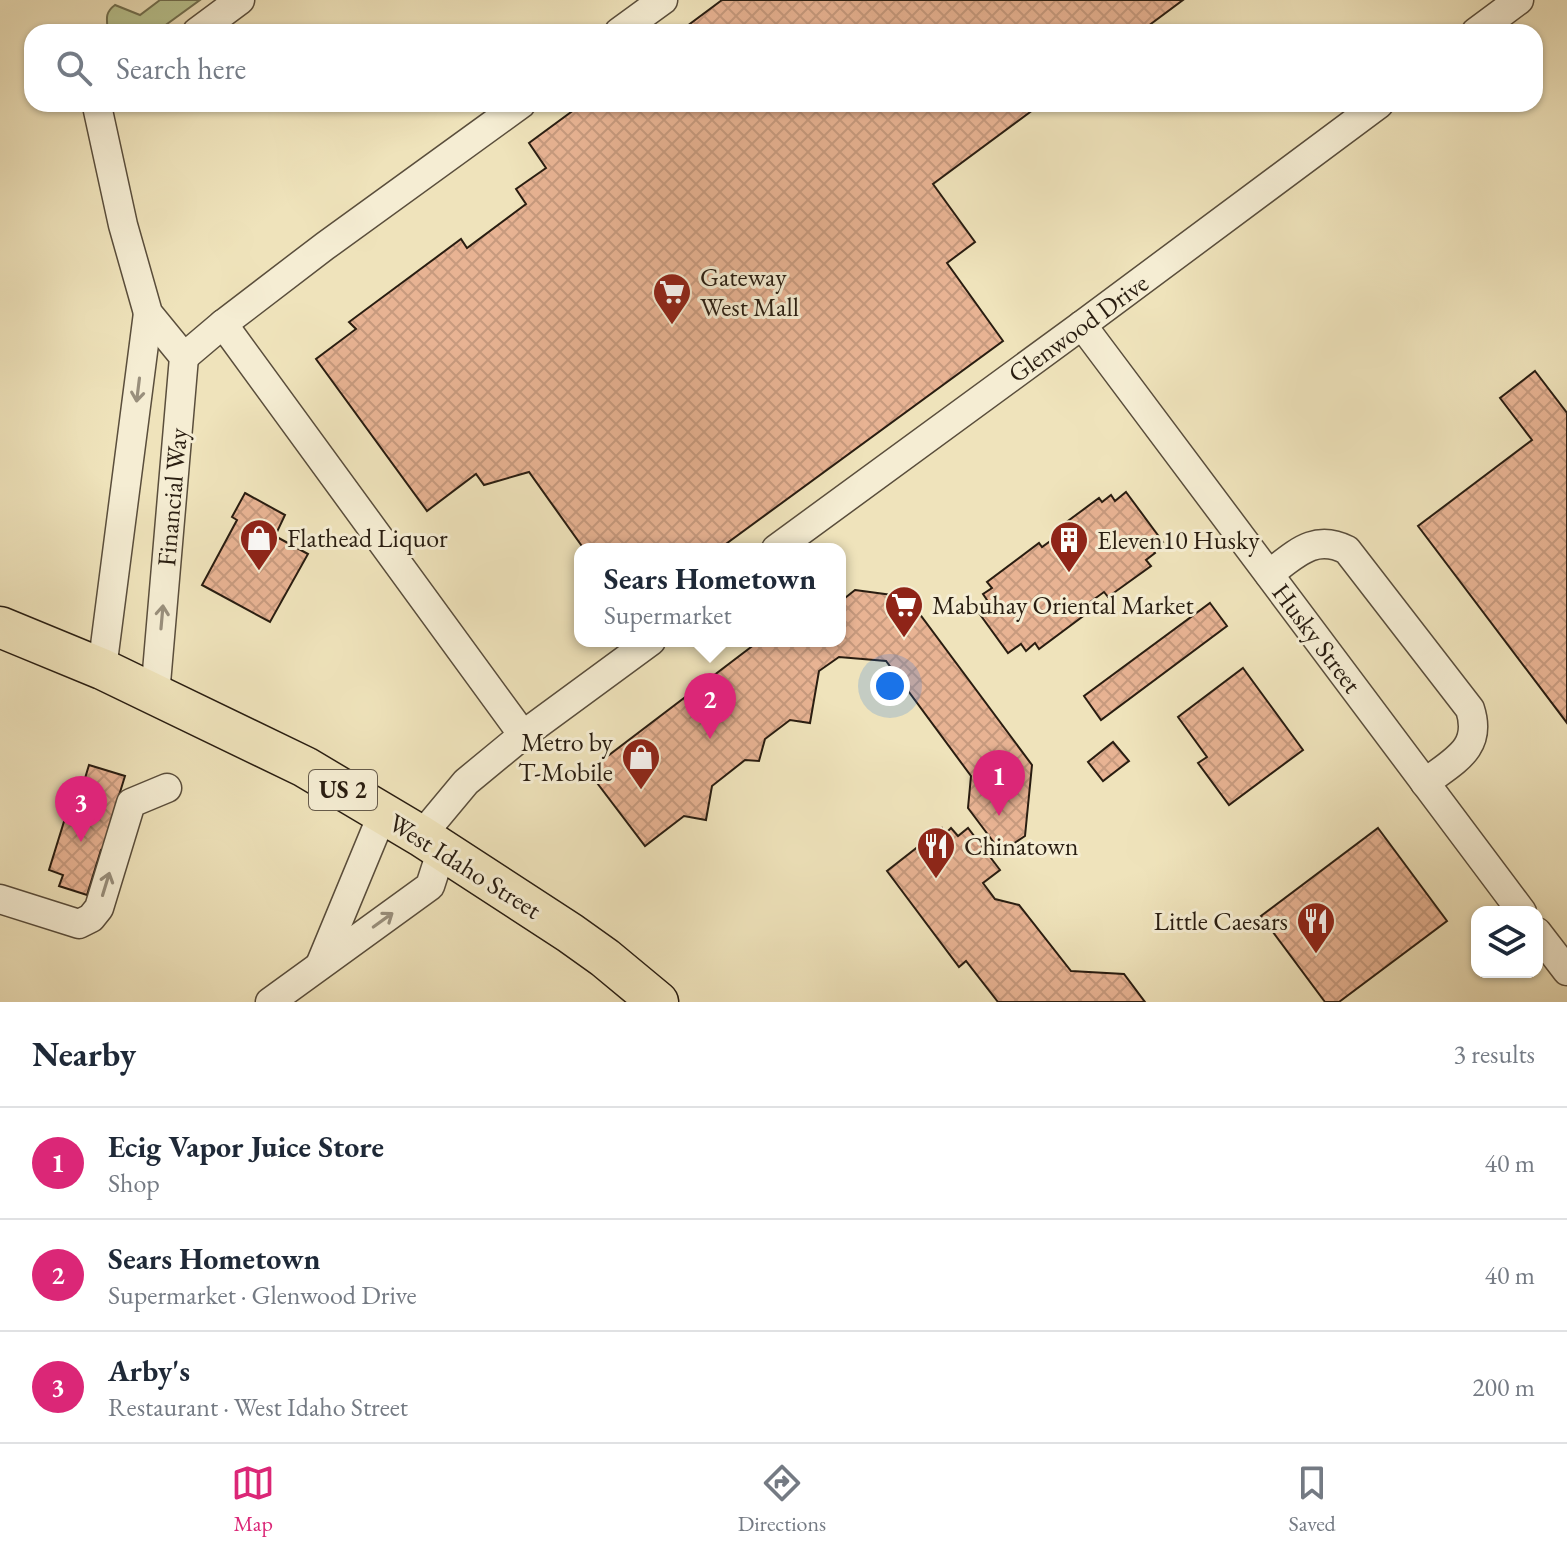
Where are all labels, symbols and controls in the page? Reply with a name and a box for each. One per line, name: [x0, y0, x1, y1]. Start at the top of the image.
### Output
search box: [24, 24, 1543, 112]
icon: search: [52, 46, 96, 90]
text: Search here: [116, 49, 246, 88]
place label: Gateway West Mall: [700, 260, 799, 324]
street label: Glenwood Drive: [1001, 266, 1155, 390]
supermarket icon: Gateway West Mall: [651, 271, 693, 326]
one-way arrow: [130, 377, 145, 402]
street label: Financial Way: [149, 426, 195, 568]
shop icon: Flathead Liquor: [238, 517, 280, 572]
building icon: Eleven10 Husky: [1048, 519, 1090, 574]
place label: Flathead Liquor: [287, 521, 448, 555]
place label: Eleven10 Husky: [1097, 523, 1260, 557]
popup: [574, 543, 846, 647]
text: Sears Hometown: [604, 559, 816, 598]
street label: Husky Street: [1265, 576, 1369, 700]
supermarket icon: Mabuhay Oriental Market: [883, 584, 925, 639]
place label: Mabuhay Oriental Market: [932, 588, 1194, 622]
text: Supermarket: [604, 598, 732, 632]
one-way arrow: [155, 604, 170, 631]
your location: [870, 666, 910, 706]
pin: 2: [684, 673, 736, 739]
place label: Metro by T-Mobile: [518, 725, 614, 789]
shop icon: Metro by T-Mobile: [620, 736, 662, 791]
pin: 1: [973, 750, 1025, 816]
road number: US 2: [309, 770, 377, 810]
pin: 3: [55, 776, 107, 842]
street label: West Idaho Street: [382, 805, 548, 927]
restaurant icon: Chinatown: [915, 825, 957, 880]
place label: Chinatown: [964, 829, 1079, 863]
one-way arrow: [99, 872, 114, 898]
restaurant icon: Little Caesars: [1295, 900, 1337, 955]
place label: Little Caesars: [1154, 904, 1288, 938]
map controls: [1471, 906, 1543, 978]
button: layers: [1471, 906, 1543, 978]
one-way arrow: [371, 912, 393, 929]
text: Nearby: [32, 1032, 136, 1076]
text: 3 results: [1454, 1037, 1535, 1071]
text: Ecig Vapor Juice Store: [108, 1127, 384, 1166]
text: 1: [51, 1146, 65, 1180]
text: 40 m: [1485, 1146, 1535, 1180]
text: Shop: [108, 1166, 160, 1200]
text: Sears Hometown: [108, 1239, 320, 1278]
text: 2: [51, 1258, 65, 1292]
text: 40 m: [1485, 1258, 1535, 1292]
text: Supermarket · Glenwood Drive: [108, 1278, 417, 1312]
text: Arby's: [108, 1351, 190, 1390]
text: 3: [51, 1370, 65, 1404]
text: 200 m: [1472, 1370, 1535, 1404]
text: Restaurant · West Idaho Street: [108, 1390, 408, 1424]
tab: Map: [231, 1461, 275, 1538]
tab: Directions: [738, 1461, 826, 1538]
tab: Saved: [1289, 1461, 1336, 1538]

